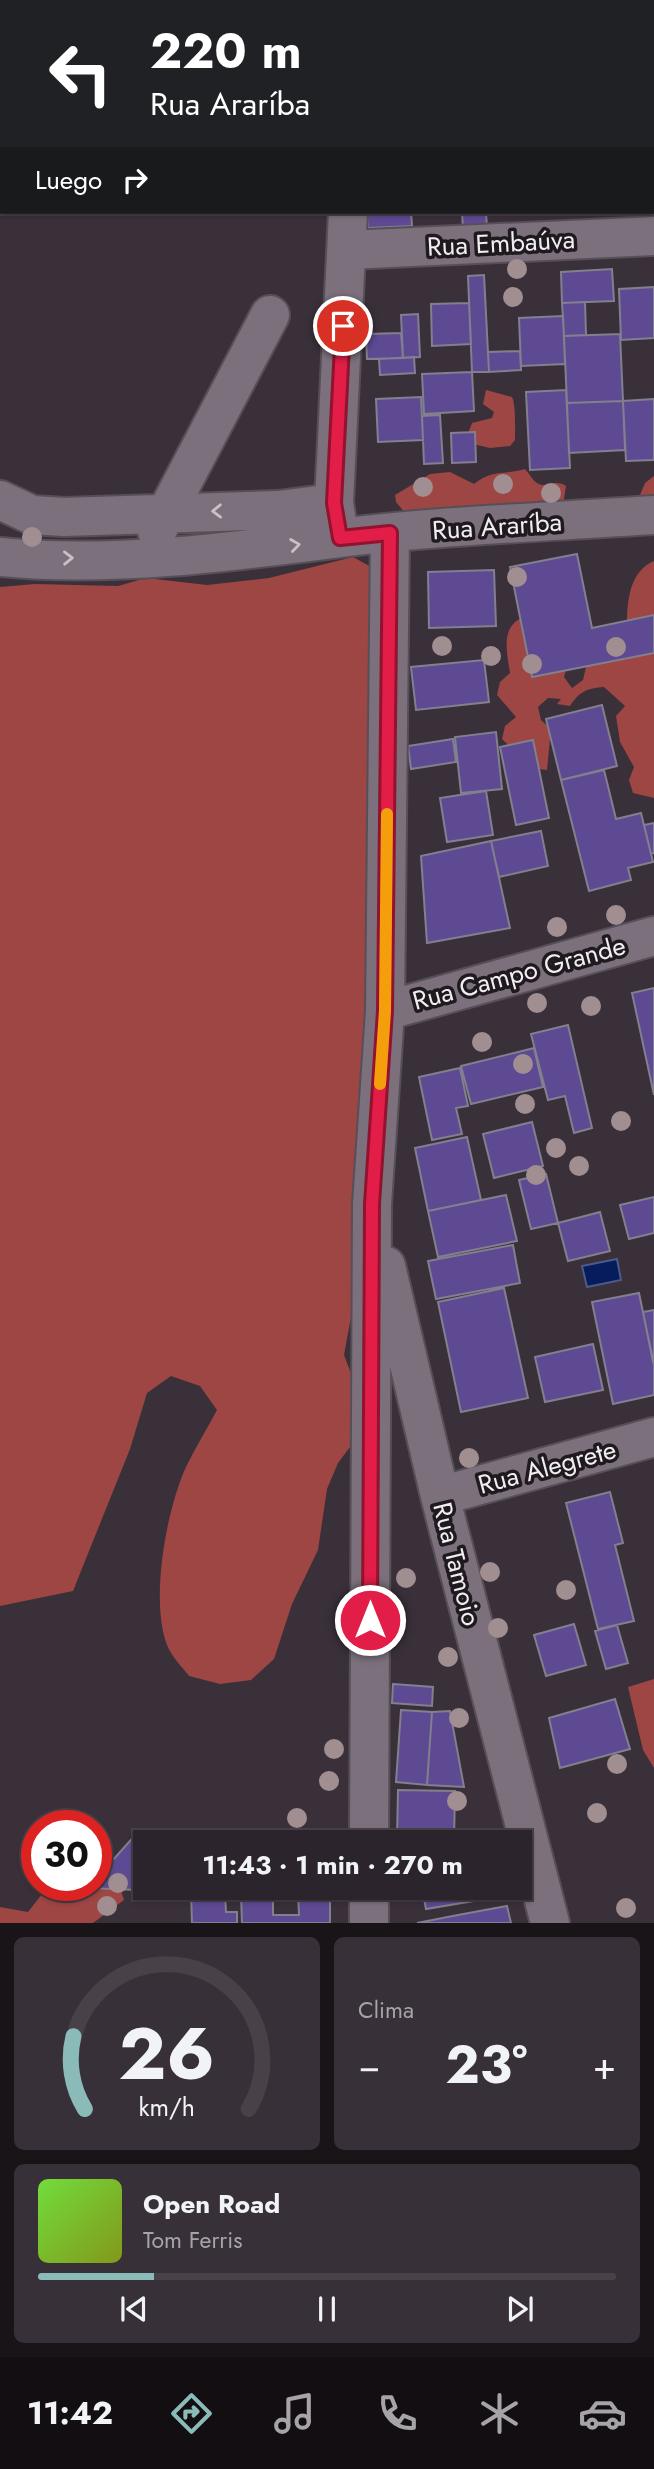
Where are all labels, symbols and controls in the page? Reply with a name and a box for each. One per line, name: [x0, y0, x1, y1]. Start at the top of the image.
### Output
text: 220 m: [150, 16, 302, 86]
icon: left: [35, 28, 126, 119]
text: Rua Araríba: [150, 81, 310, 127]
text: Luego: [35, 161, 102, 199]
icon: right: [116, 161, 154, 199]
street label: Rua Embaúva: [426, 220, 576, 266]
pin: [313, 296, 373, 356]
icon: arrive: [324, 307, 362, 345]
one-way arrow: [211, 503, 222, 518]
street label: Rua Araríba: [431, 503, 563, 549]
one-way arrow: [289, 538, 301, 553]
one-way arrow: [63, 550, 74, 566]
street label: Rua Campo Grande: [408, 926, 630, 1020]
street label: Rua Alegrete: [474, 1430, 620, 1504]
street label: Rua Tamoio: [423, 1498, 491, 1630]
position arrow: [333, 1583, 407, 1657]
speed limit sign: 30: [21, 1810, 112, 1901]
text: 11:43 · 1 min · 270 m: [202, 1846, 463, 1884]
text: Clima: [358, 1993, 414, 2027]
text: 26: [119, 2002, 215, 2107]
text: 23°: [446, 2027, 527, 2103]
text: −: [358, 2038, 380, 2093]
text: +: [593, 2038, 616, 2093]
text: km/h: [139, 2089, 195, 2125]
text: Open Road: [143, 2185, 280, 2223]
text: Tom Ferris: [143, 2223, 242, 2257]
icon: previous: [115, 2290, 153, 2328]
icon: pause: [308, 2290, 346, 2328]
icon: next: [501, 2290, 539, 2328]
icon: directions: [167, 2389, 216, 2438]
icon: music: [270, 2389, 319, 2438]
icon: phone: [373, 2389, 422, 2438]
icon: climate: [475, 2389, 524, 2438]
icon: car: [578, 2389, 627, 2438]
text: 11:42: [27, 2390, 113, 2436]

